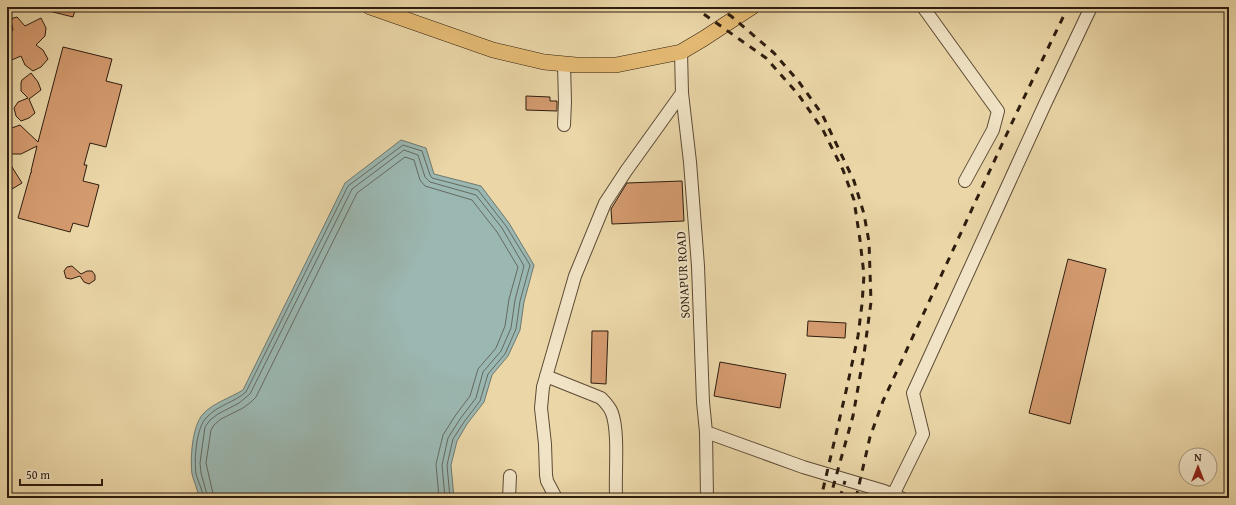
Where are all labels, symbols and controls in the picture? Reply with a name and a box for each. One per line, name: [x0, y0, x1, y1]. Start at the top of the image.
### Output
street label: SONAPUR ROAD: [671, 231, 695, 319]
north arrow: [1178, 447, 1218, 487]
text: N: [1194, 449, 1202, 465]
scale bar: [20, 461, 102, 487]
text: 50 m: [26, 466, 50, 483]

